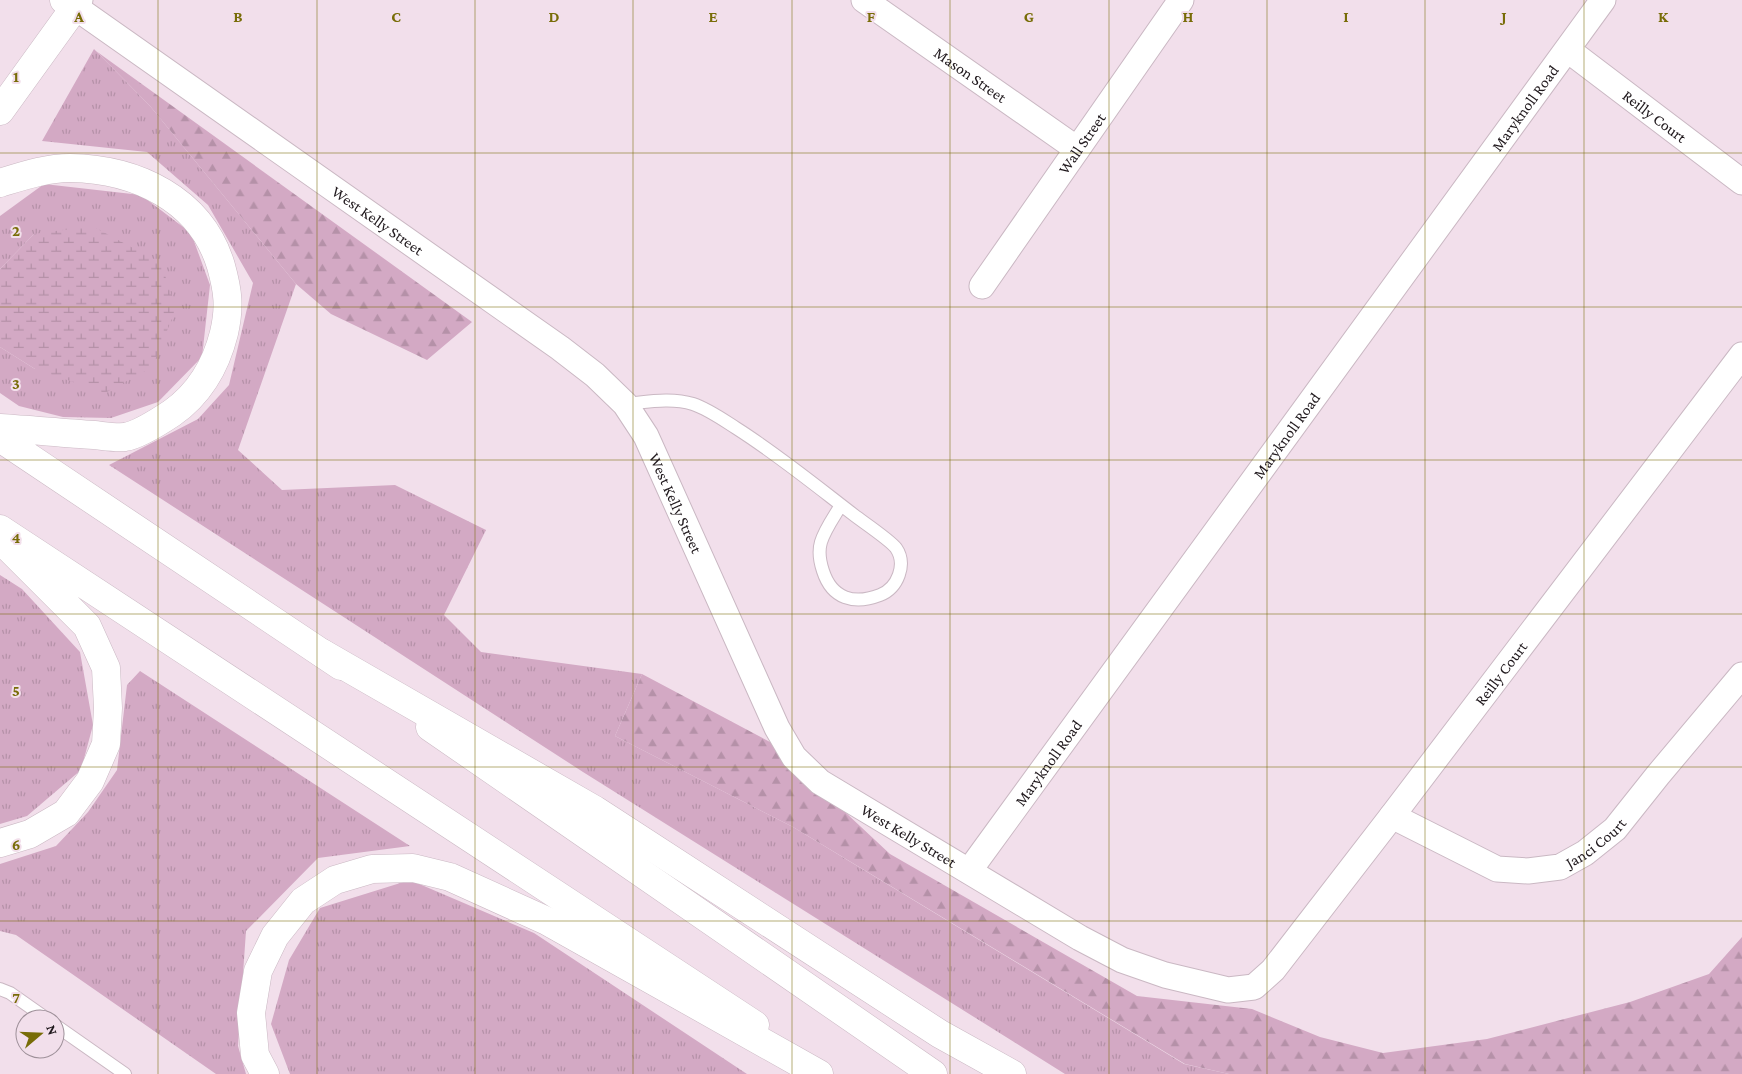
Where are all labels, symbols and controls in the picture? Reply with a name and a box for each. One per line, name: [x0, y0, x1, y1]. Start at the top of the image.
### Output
text: A: [73, 8, 84, 25]
text: B: [233, 8, 243, 25]
text: C: [391, 8, 401, 25]
text: D: [548, 8, 560, 25]
text: E: [708, 8, 718, 25]
text: F: [867, 8, 876, 25]
text: G: [1024, 8, 1034, 25]
text: H: [1183, 8, 1194, 25]
text: I: [1343, 8, 1349, 25]
text: J: [1499, 8, 1507, 25]
text: K: [1658, 8, 1669, 25]
street label: Mason Street: [931, 44, 1010, 106]
street label: Maryknoll Road: [1488, 61, 1562, 154]
text: 1: [13, 68, 19, 85]
street label: Reilly Court: [1619, 87, 1690, 146]
street label: Wall Street: [1055, 109, 1109, 177]
street label: West Kelly Street: [329, 182, 427, 259]
text: 2: [12, 222, 20, 239]
text: 3: [12, 375, 20, 392]
street label: Maryknoll Road: [1250, 389, 1324, 482]
street label: West Kelly Street: [646, 450, 706, 556]
text: 4: [12, 529, 21, 546]
street label: Reilly Court: [1471, 638, 1531, 709]
text: 5: [12, 682, 20, 699]
street label: Maryknoll Road: [1011, 716, 1085, 809]
street label: West Kelly Street: [858, 801, 960, 871]
street label: Janci Court: [1561, 814, 1630, 873]
text: 6: [12, 836, 20, 853]
text: 7: [12, 989, 20, 1006]
north arrow: [15, 1009, 65, 1059]
text: N: [43, 1023, 62, 1037]

